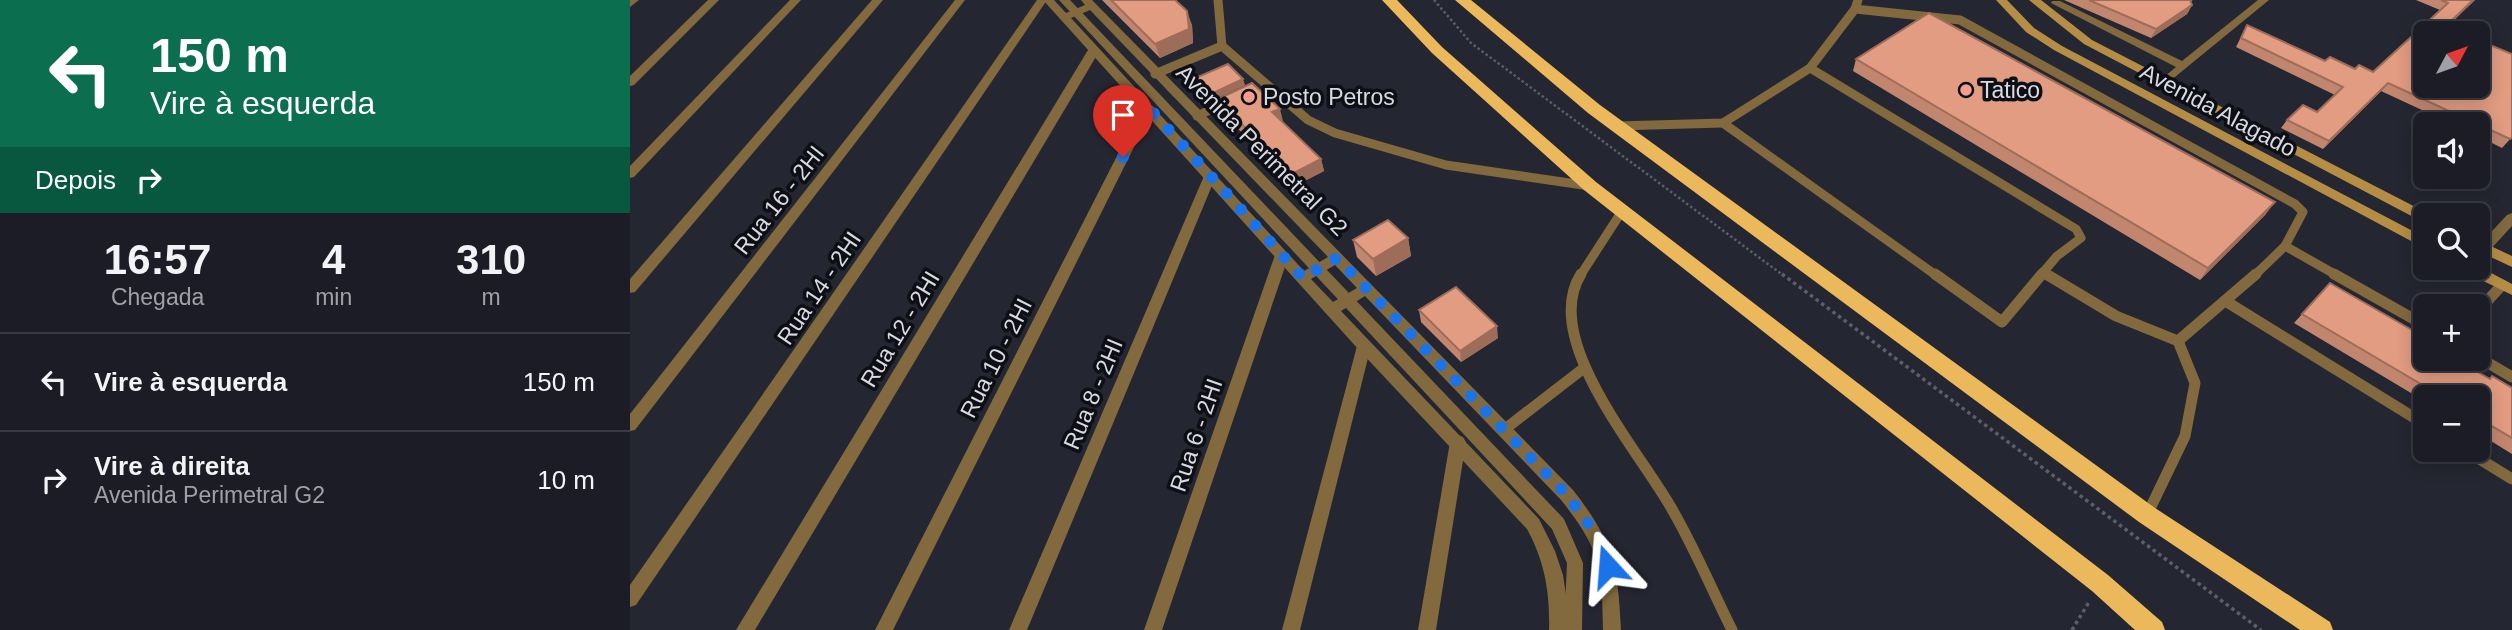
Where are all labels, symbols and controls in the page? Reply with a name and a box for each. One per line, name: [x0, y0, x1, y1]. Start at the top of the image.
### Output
north arrow: [2413, 21, 2490, 98]
map controls: [2413, 21, 2490, 462]
icon: left: [35, 28, 126, 119]
text: 150 m: [150, 28, 289, 82]
street label: Avenida Alagado: [2136, 58, 2300, 162]
street label: Avenida Perimetral G2: [1171, 59, 1353, 241]
place label: Tatico: [1980, 77, 2040, 103]
marker: Tatico: [1958, 82, 1974, 98]
place label: Posto Petros: [1263, 84, 1395, 110]
text: Vire à esquerda: [150, 85, 375, 121]
pin: [1093, 85, 1153, 157]
marker: Posto Petros: [1241, 89, 1257, 105]
icon: arrive: [1104, 96, 1142, 134]
button: sound: [2413, 112, 2490, 189]
street label: Rua 16 - 2HI: [729, 141, 829, 259]
icon: right: [130, 161, 168, 199]
text: Depois: [35, 165, 116, 195]
button: search: [2413, 203, 2490, 280]
street label: Rua 14 - 2HI: [772, 227, 866, 349]
text: 16:57: [104, 236, 211, 283]
text: 4: [322, 236, 345, 283]
text: 310: [456, 236, 526, 283]
street label: Rua 12 - 2HI: [855, 266, 945, 392]
text: Chegada: [111, 284, 204, 310]
text: min: [315, 284, 352, 310]
text: m: [482, 284, 501, 310]
street label: Rua 10 - 2HI: [955, 294, 1037, 422]
button: +: [2413, 294, 2490, 371]
street label: Rua 8 - 2HI: [1058, 335, 1128, 453]
icon: left: [35, 363, 73, 401]
text: Vire à esquerda: [94, 367, 287, 397]
text: 150 m: [523, 367, 595, 397]
street label: Rua 6 - 2HI: [1165, 375, 1227, 495]
button: −: [2413, 385, 2490, 462]
text: Vire à direita: [94, 451, 250, 481]
icon: right: [35, 461, 73, 499]
text: 10 m: [537, 465, 595, 495]
text: Avenida Perimetral G2: [94, 482, 325, 508]
position arrow: [1571, 529, 1645, 603]

